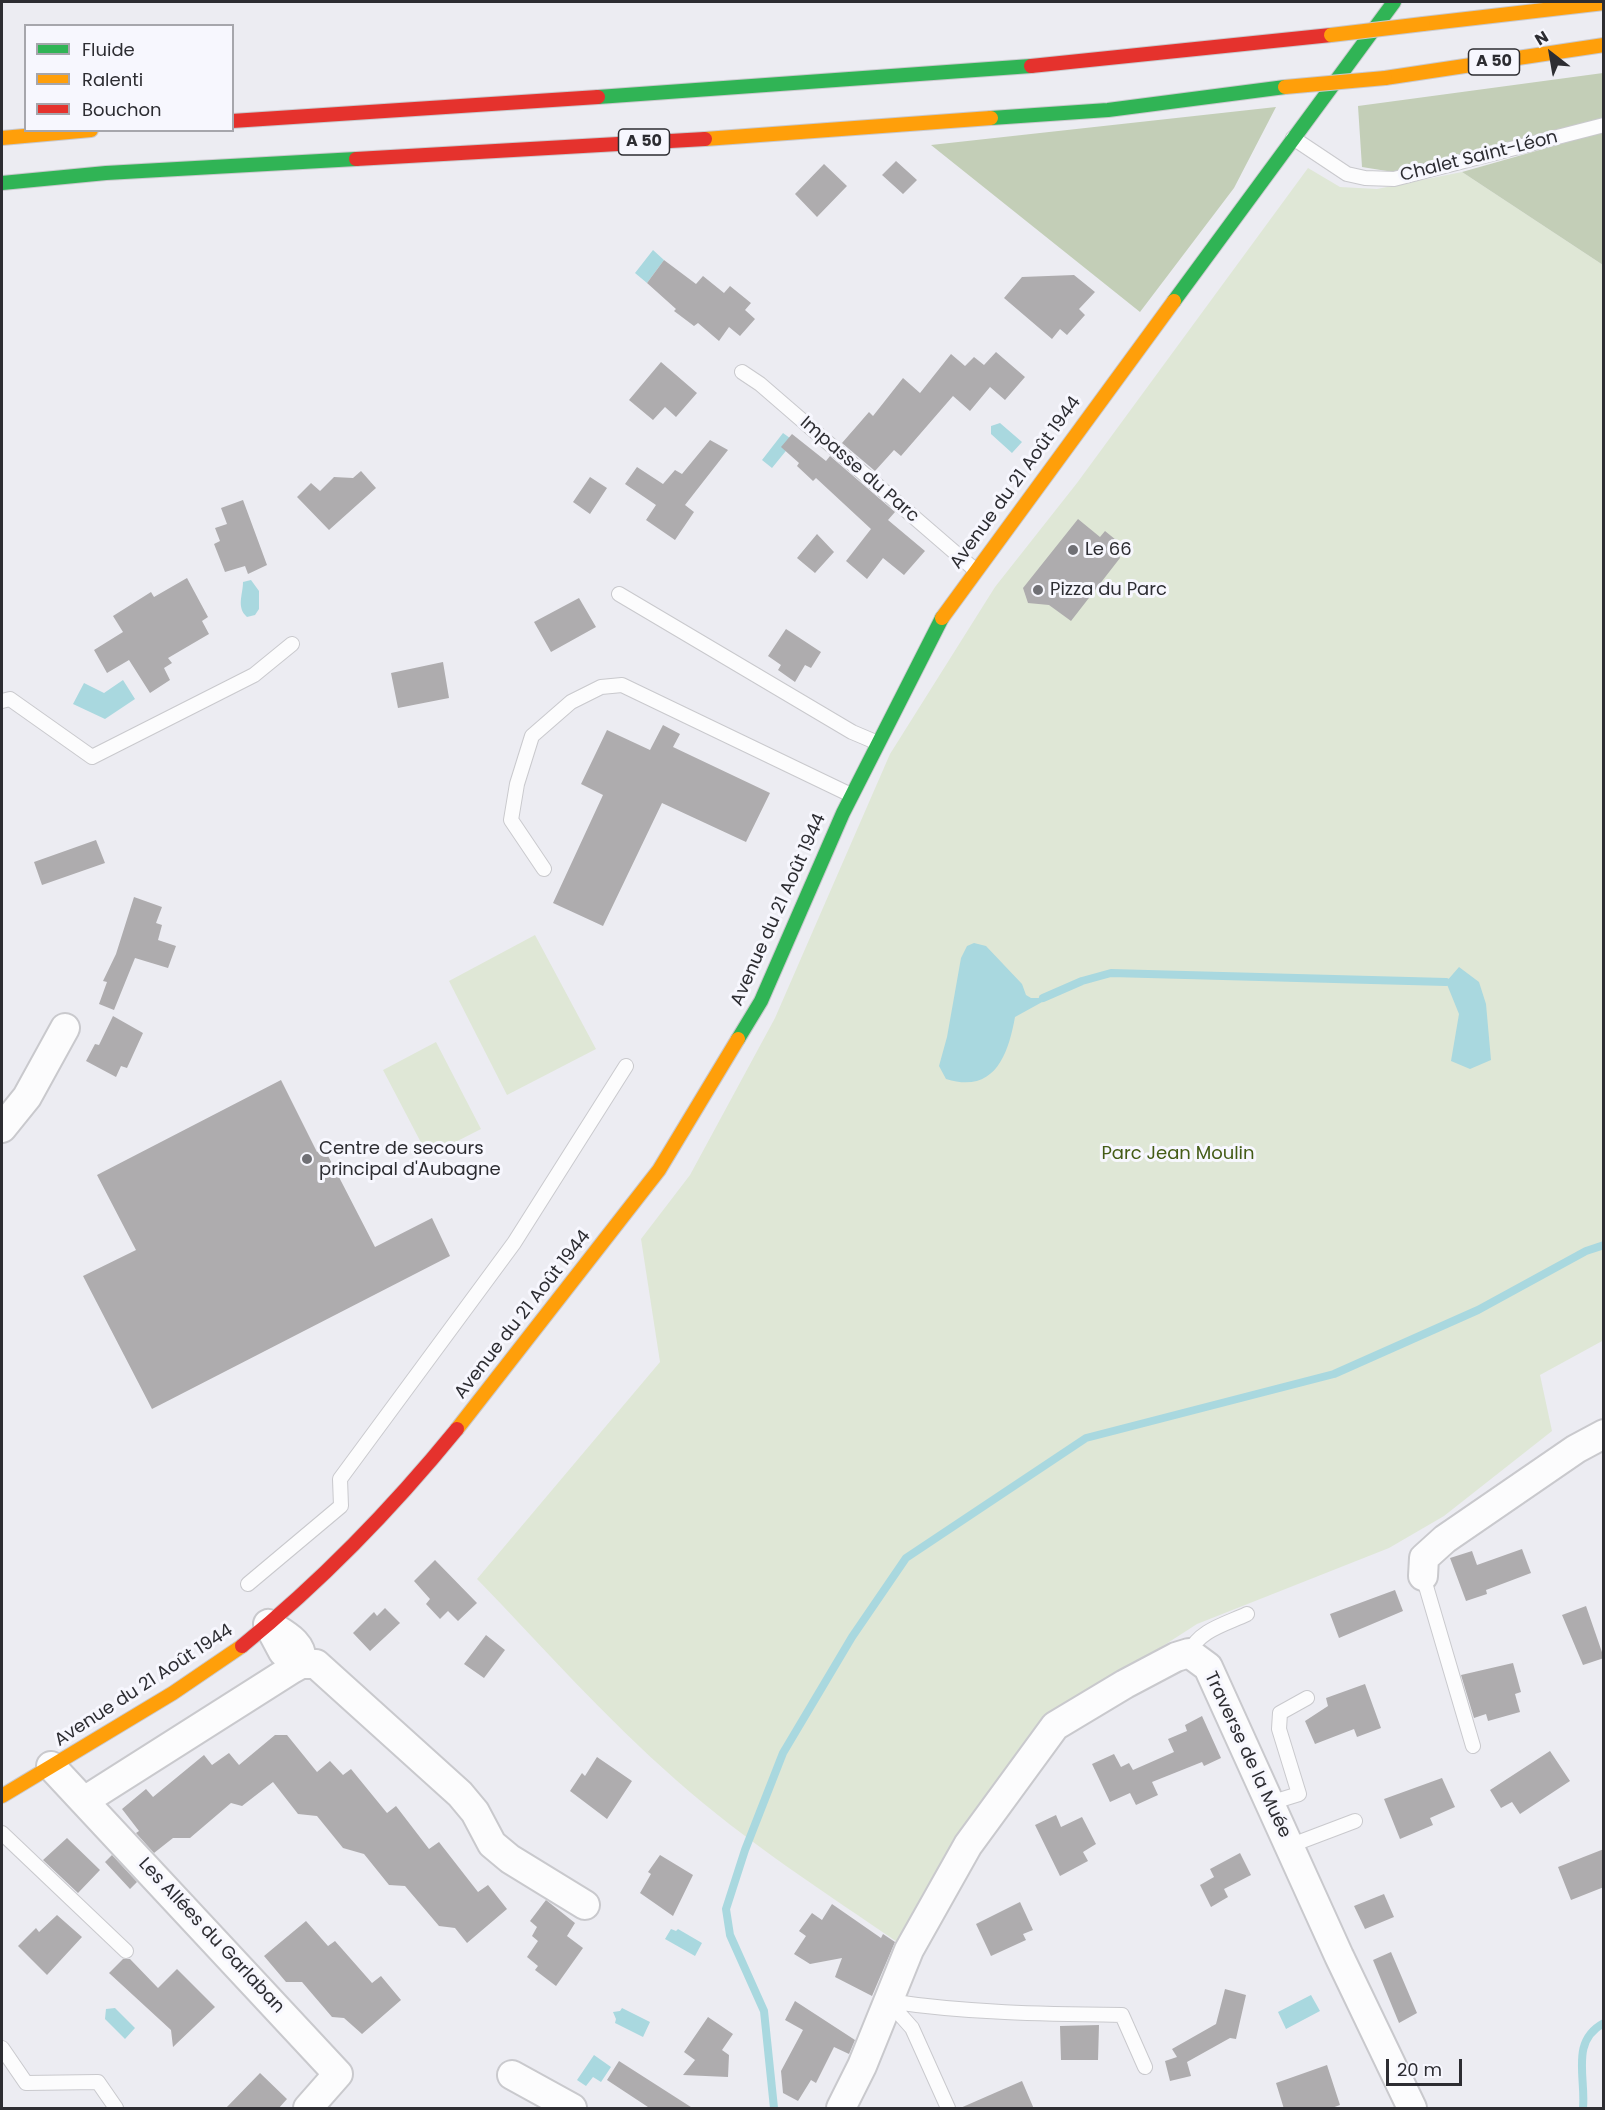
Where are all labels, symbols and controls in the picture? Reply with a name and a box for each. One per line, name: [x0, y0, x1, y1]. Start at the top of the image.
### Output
legend: [24, 24, 234, 132]
north arrow: [1521, 24, 1581, 84]
text: N: [1530, 25, 1553, 51]
text: Fluide: [82, 37, 135, 62]
road number: A 50: [1468, 49, 1520, 75]
text: Ralenti: [82, 67, 143, 92]
text: Bouchon: [82, 97, 162, 122]
street label: Chalet Saint-Léon: [1398, 127, 1560, 187]
road number: A 50: [618, 129, 670, 155]
street label: Avenue du 21 Août 1944: [946, 392, 1086, 574]
street label: Impasse du Parc: [795, 412, 923, 528]
place label: Le 66: [1085, 539, 1132, 561]
marker: Le 66: [1066, 543, 1080, 557]
place label: Pizza du Parc: [1050, 579, 1167, 601]
marker: Pizza du Parc: [1031, 583, 1045, 597]
street label: Avenue du 21 Août 1944: [727, 811, 831, 1009]
place label: Centre de secours principal d'Aubagne: [319, 1138, 501, 1180]
park label: Parc Jean Moulin: [1101, 1143, 1255, 1165]
marker: Centre de secours principal d'Aubagne: [300, 1152, 314, 1166]
street label: Avenue du 21 Août 1944: [450, 1226, 596, 1404]
street label: Avenue du 21 Août 1944: [51, 1620, 237, 1752]
street label: Traverse de la Muée: [1199, 1668, 1295, 1842]
street label: Les Allées du Garlaban: [133, 1854, 289, 2018]
scale bar: [1389, 2047, 1466, 2085]
text: 20 m: [1397, 2057, 1442, 2082]

